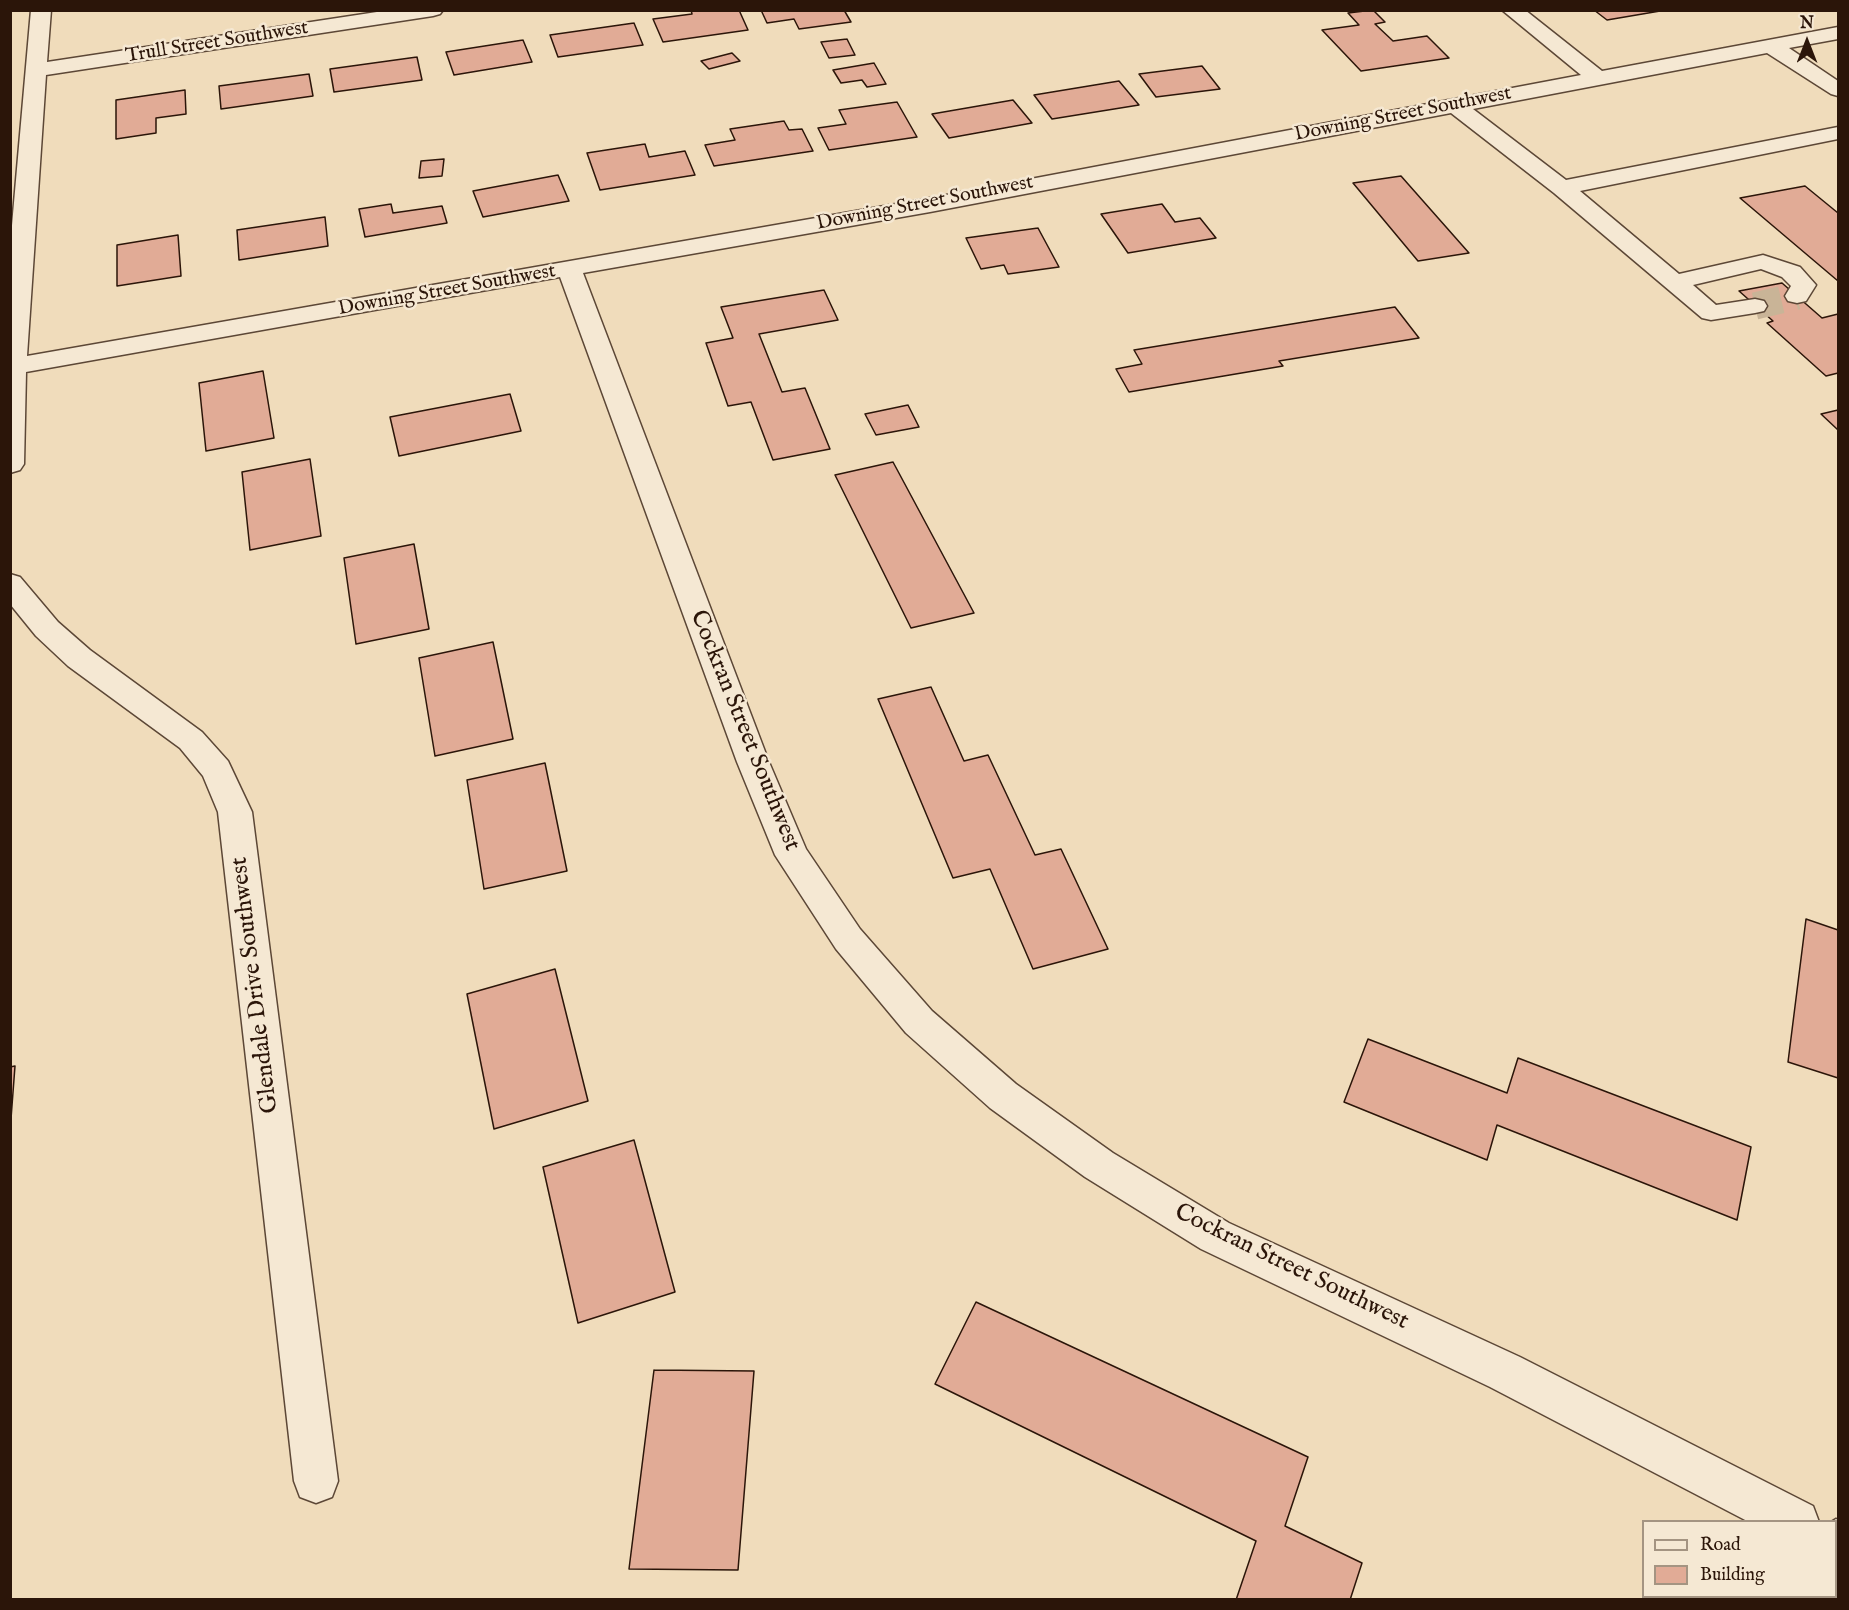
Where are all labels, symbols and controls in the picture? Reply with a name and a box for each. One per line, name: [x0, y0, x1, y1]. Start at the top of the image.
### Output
north arrow: [1777, 12, 1837, 72]
text: N: [1800, 14, 1814, 34]
street label: Trull Street Southwest: [124, 17, 310, 69]
street label: Downing Street Southwest: [1293, 82, 1513, 148]
street label: Downing Street Southwest: [815, 171, 1035, 237]
street label: Downing Street Southwest: [336, 260, 558, 322]
street label: Cockran Street Southwest: [683, 607, 805, 855]
street label: Glendale Drive Southwest: [226, 855, 286, 1115]
street label: Cockran Street Southwest: [1169, 1199, 1413, 1337]
legend: [1642, 1520, 1837, 1598]
text: Road: [1700, 1534, 1741, 1557]
text: Building: [1700, 1564, 1765, 1587]

